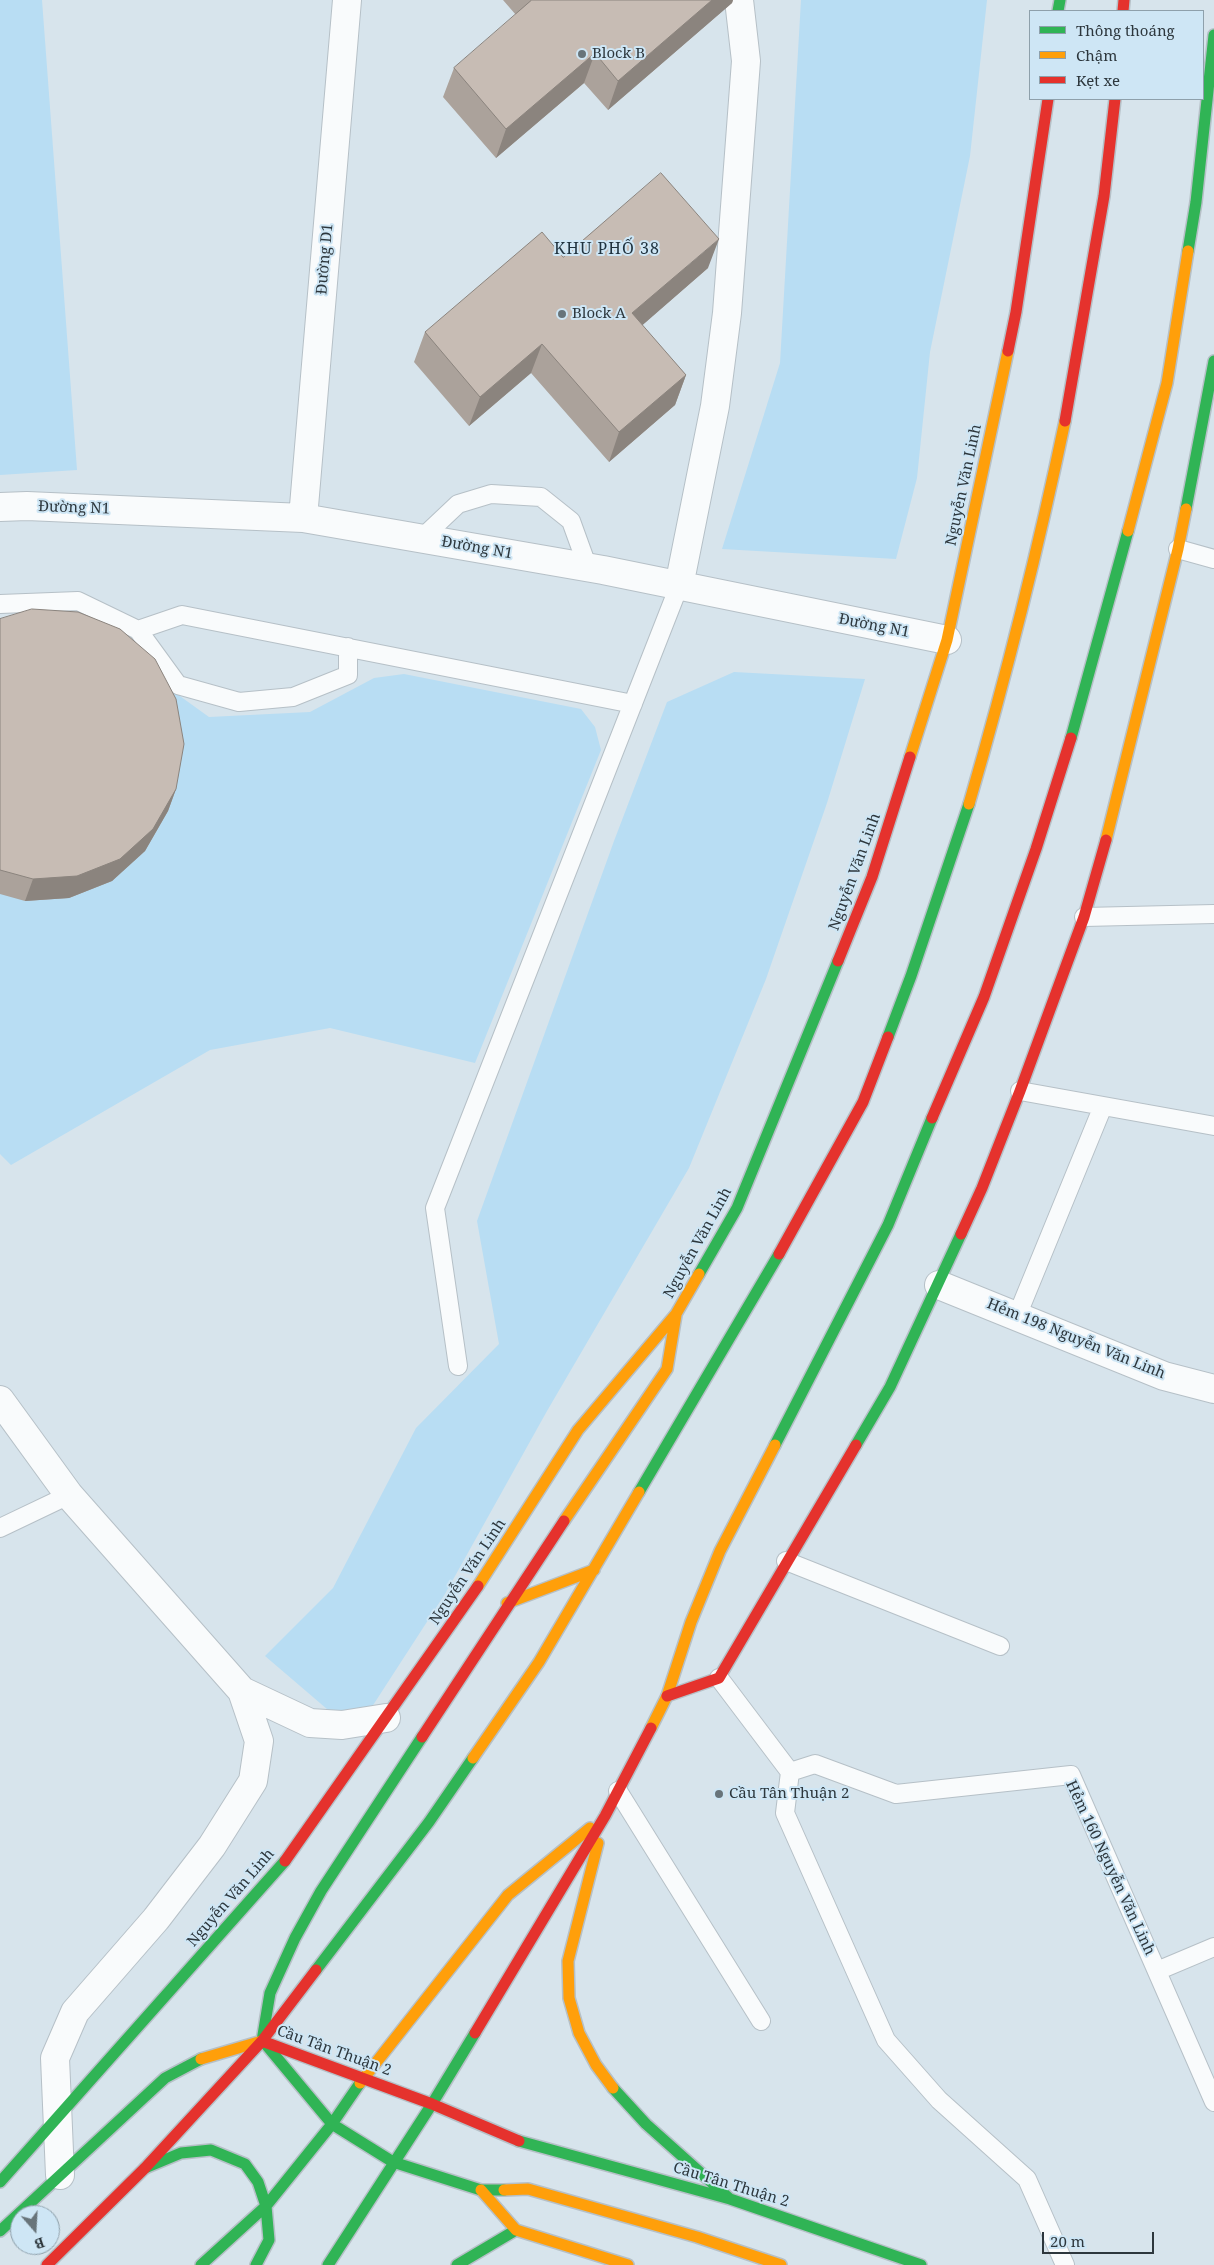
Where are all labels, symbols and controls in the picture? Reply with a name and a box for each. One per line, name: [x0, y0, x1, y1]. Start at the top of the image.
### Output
legend: [1029, 10, 1204, 100]
text: Thông thoáng: [1076, 20, 1175, 40]
place label: Block B: [592, 45, 645, 63]
text: Chậm: [1076, 45, 1117, 65]
marker: Block B: [576, 48, 588, 60]
text: Kẹt xe: [1076, 70, 1120, 90]
street label: Đường D1: [313, 223, 337, 295]
district label: KHU PHỐ 38: [553, 239, 661, 259]
place label: Block A: [572, 305, 626, 323]
marker: Block A: [556, 308, 568, 320]
street label: Nguyễn Văn Linh: [942, 423, 986, 547]
street label: Đường N1: [38, 498, 110, 518]
street label: Đường N1: [440, 533, 514, 563]
street label: Đường N1: [837, 610, 911, 642]
street label: Nguyễn Văn Linh: [825, 811, 885, 933]
street label: Nguyễn Văn Linh: [660, 1185, 736, 1301]
street label: Hẻm 198 Nguyễn Văn Linh: [984, 1295, 1168, 1383]
street label: Nguyễn Văn Linh: [426, 1516, 510, 1628]
street label: Hẻm 160 Nguyễn Văn Linh: [1062, 1778, 1158, 1958]
place label: Cầu Tân Thuận 2: [729, 1785, 849, 1803]
marker: Cầu Tân Thuận 2: [713, 1788, 725, 1800]
street label: Nguyễn Văn Linh: [184, 1845, 278, 1951]
street label: Cầu Tân Thuận 2: [274, 2022, 394, 2080]
street label: Cầu Tân Thuận 2: [671, 2159, 791, 2211]
north arrow: [10, 2205, 60, 2255]
scale bar: [1044, 2222, 1156, 2254]
text: 20 m: [1050, 2231, 1085, 2251]
text: B: [32, 2233, 47, 2254]

